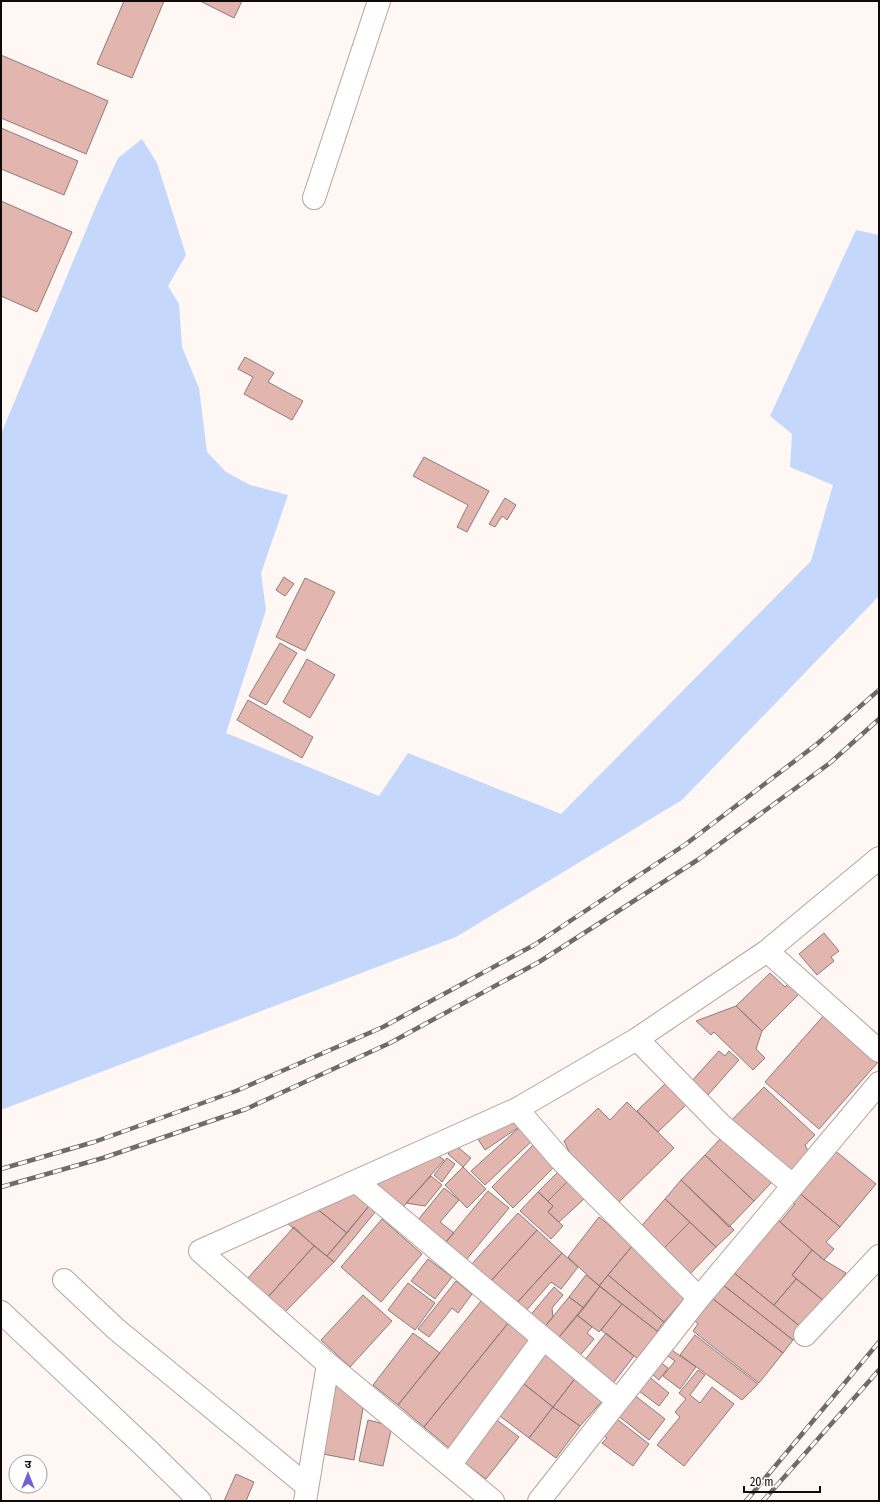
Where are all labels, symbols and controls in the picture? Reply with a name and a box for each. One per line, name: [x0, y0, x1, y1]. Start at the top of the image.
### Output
north arrow: [8, 1454, 48, 1494]
text: उ: [25, 1458, 32, 1471]
scale bar: [744, 1468, 820, 1494]
text: 20 m: [750, 1475, 774, 1489]

